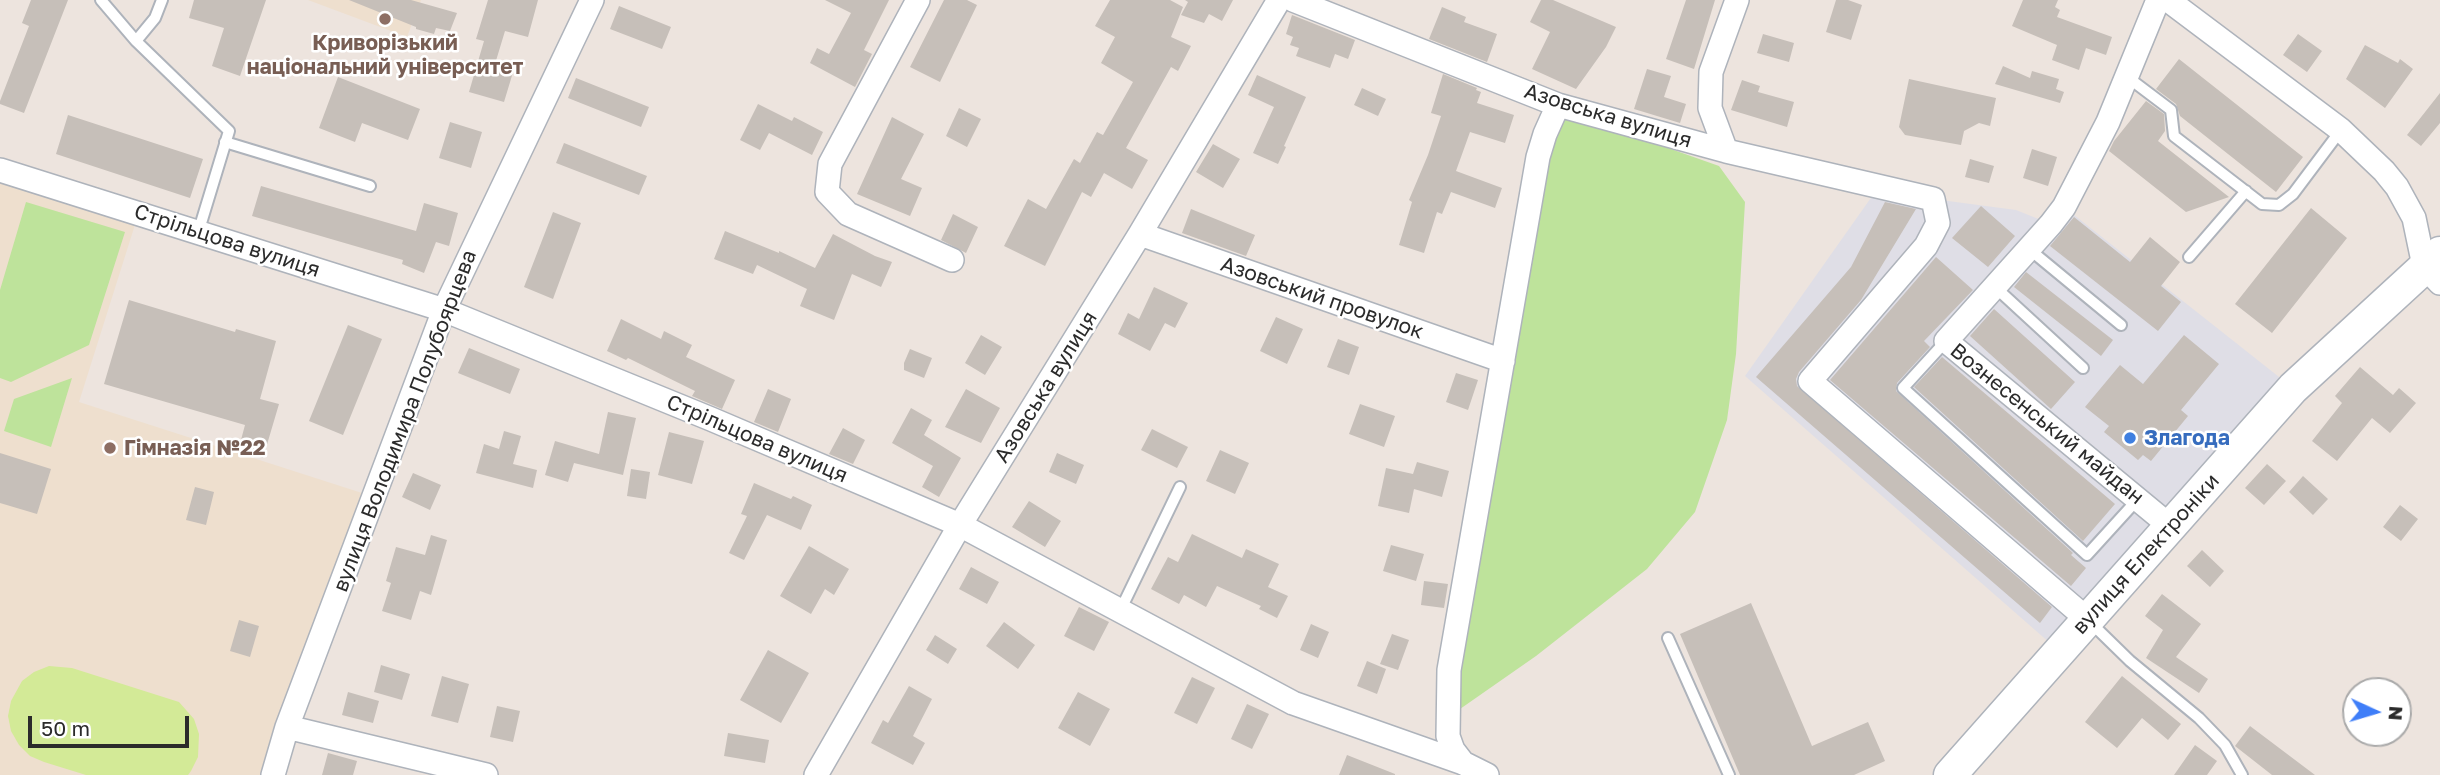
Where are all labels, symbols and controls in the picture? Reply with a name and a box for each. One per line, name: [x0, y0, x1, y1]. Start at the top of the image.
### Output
marker: Криворізький національний університет: [377, 11, 393, 27]
place label: Криворізький національний університет: [247, 30, 523, 80]
street label: Азовська вулиця: [1521, 79, 1695, 153]
street label: Стрільцова вулиця: [131, 199, 323, 283]
street label: вулиця Володимира Полубоярцева: [328, 247, 482, 595]
street label: Азовський провулок: [1217, 251, 1427, 345]
street label: Азовська вулиця: [989, 307, 1103, 467]
street label: Вознесенський майдан: [1945, 338, 2149, 510]
street label: Стрільцова вулиця: [663, 389, 851, 489]
place label: Злагода: [2144, 425, 2230, 451]
marker: Злагода: [2122, 430, 2138, 446]
place label: Гімназія №22: [124, 435, 266, 461]
marker: Гімназія №22: [102, 440, 118, 456]
street label: вулиця Електроніки: [2067, 469, 2225, 639]
north arrow: [2342, 677, 2412, 747]
scale bar: [32, 702, 192, 746]
text: N: [2384, 705, 2408, 721]
text: 50 m: [41, 715, 90, 741]

